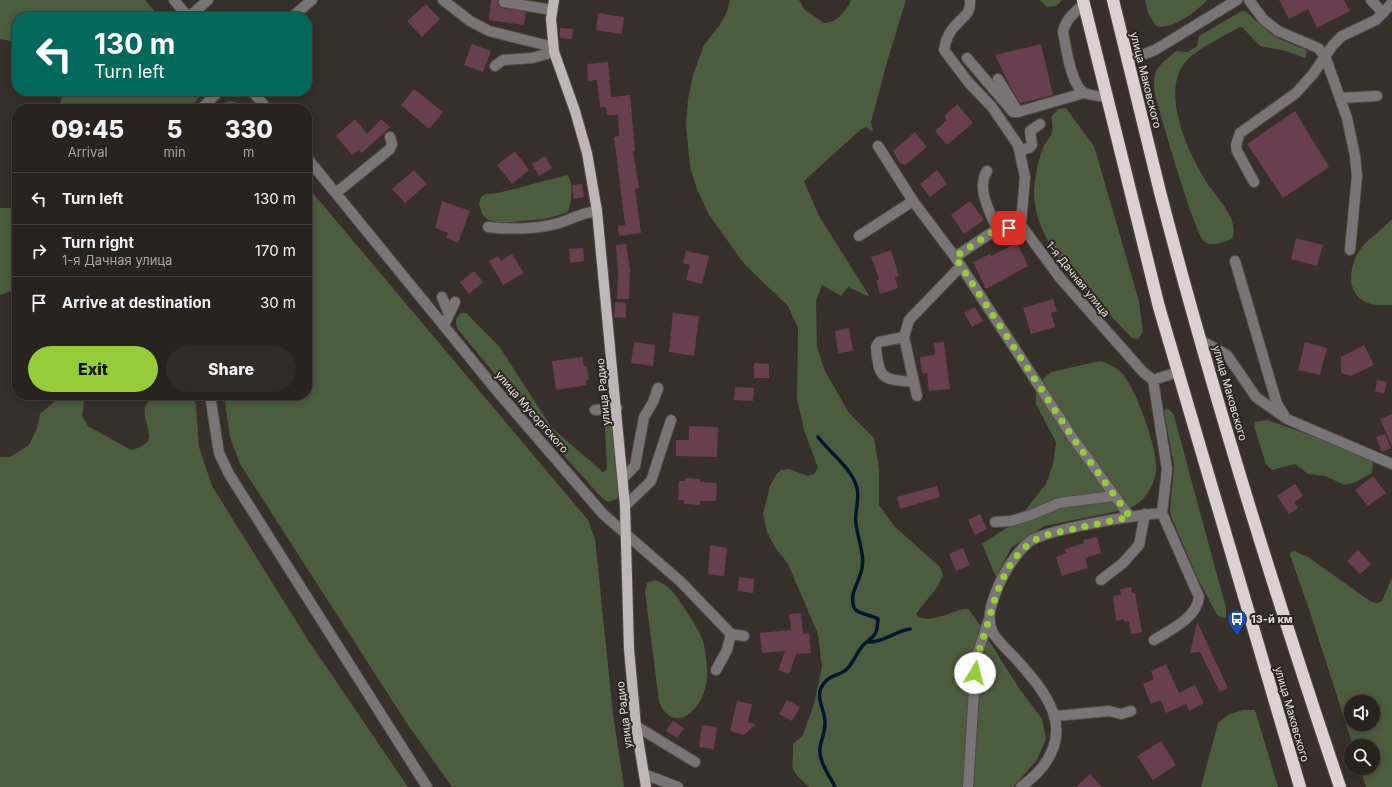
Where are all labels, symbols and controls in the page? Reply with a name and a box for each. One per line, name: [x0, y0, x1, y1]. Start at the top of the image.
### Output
text: 130 m: [94, 27, 175, 61]
icon: left: [28, 28, 80, 80]
street label: улица Маковского: [1127, 30, 1165, 130]
text: Turn left: [94, 61, 164, 82]
text: 09:45: [51, 115, 124, 144]
text: 5: [167, 115, 182, 144]
text: 330: [225, 115, 273, 144]
text: Arrival: [68, 144, 108, 160]
text: min: [163, 144, 186, 160]
text: m: [243, 144, 254, 160]
icon: left: [28, 188, 50, 210]
text: Turn left: [62, 189, 123, 208]
text: 130 m: [254, 189, 296, 208]
pin: [992, 211, 1026, 245]
icon: arrive: [998, 217, 1020, 239]
text: Turn right: [62, 233, 134, 252]
street label: 1-я Дачная улица: [1043, 238, 1113, 320]
icon: right: [28, 240, 50, 262]
text: 170 m: [255, 241, 296, 260]
text: 1-я Дачная улица: [62, 252, 172, 268]
icon: arrive: [28, 292, 50, 314]
text: Arrive at destination: [62, 293, 211, 312]
text: 30 m: [260, 293, 296, 312]
street label: улица Маковского: [1210, 344, 1250, 443]
button: Exit: [28, 346, 158, 392]
button: Share: [166, 346, 296, 392]
street label: улица Радио: [593, 357, 613, 426]
street label: улица Мусоргского: [492, 368, 572, 456]
bus stop icon: 13-й км: [1226, 608, 1248, 636]
place label: 13-й км: [1251, 612, 1293, 626]
position arrow: [954, 652, 996, 694]
street label: улица Маковского: [1272, 665, 1312, 764]
street label: улица Радио: [613, 680, 635, 749]
map controls: [1344, 695, 1380, 775]
button: sound: [1344, 695, 1380, 731]
button: search: [1344, 739, 1380, 775]

